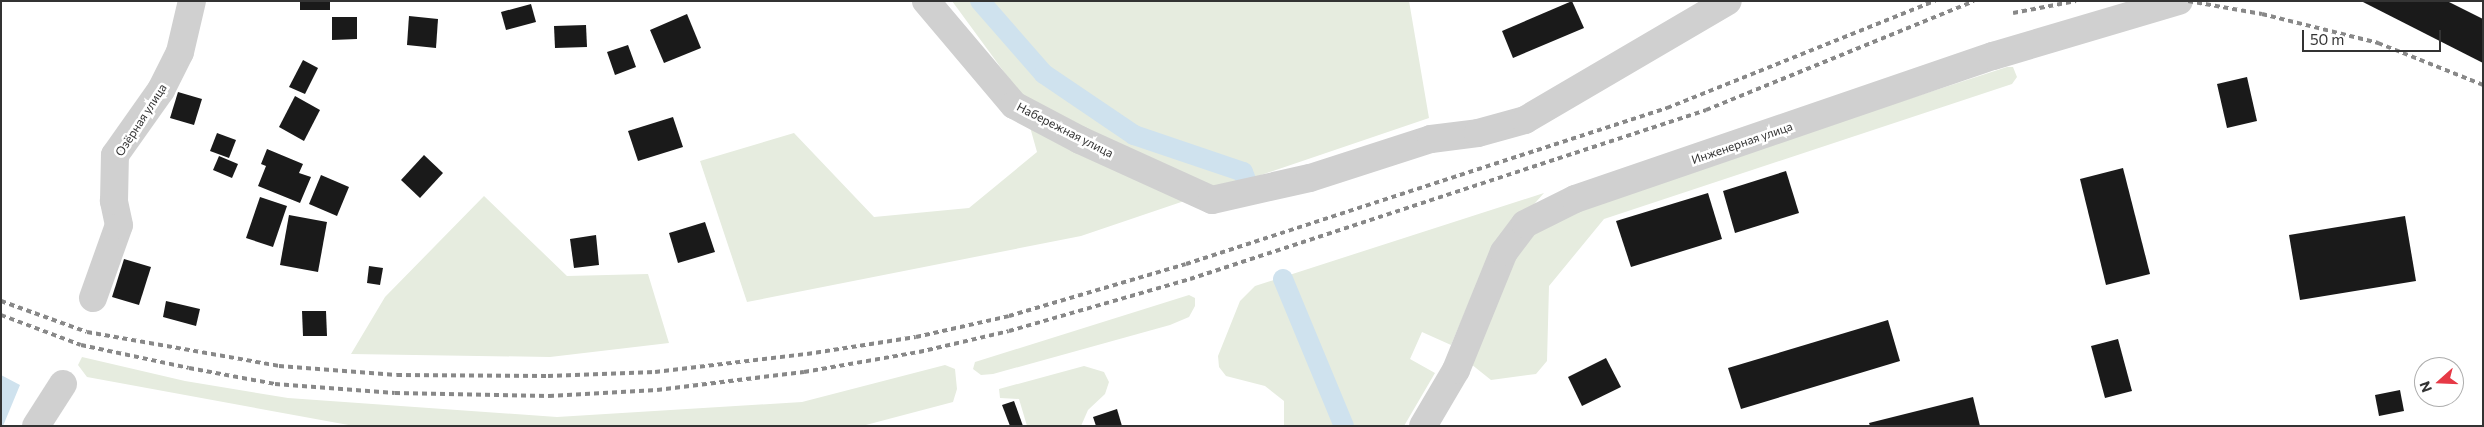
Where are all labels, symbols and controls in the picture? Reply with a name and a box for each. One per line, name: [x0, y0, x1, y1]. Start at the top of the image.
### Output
scale bar: [2304, 20, 2443, 52]
text: 50 m: [2310, 30, 2344, 48]
street label: Озёрная улица: [112, 81, 170, 159]
street label: Набережная улица: [1014, 99, 1116, 161]
street label: Инженерная улица: [1689, 119, 1795, 167]
north arrow: [2414, 357, 2464, 407]
text: N: [2416, 379, 2435, 395]

